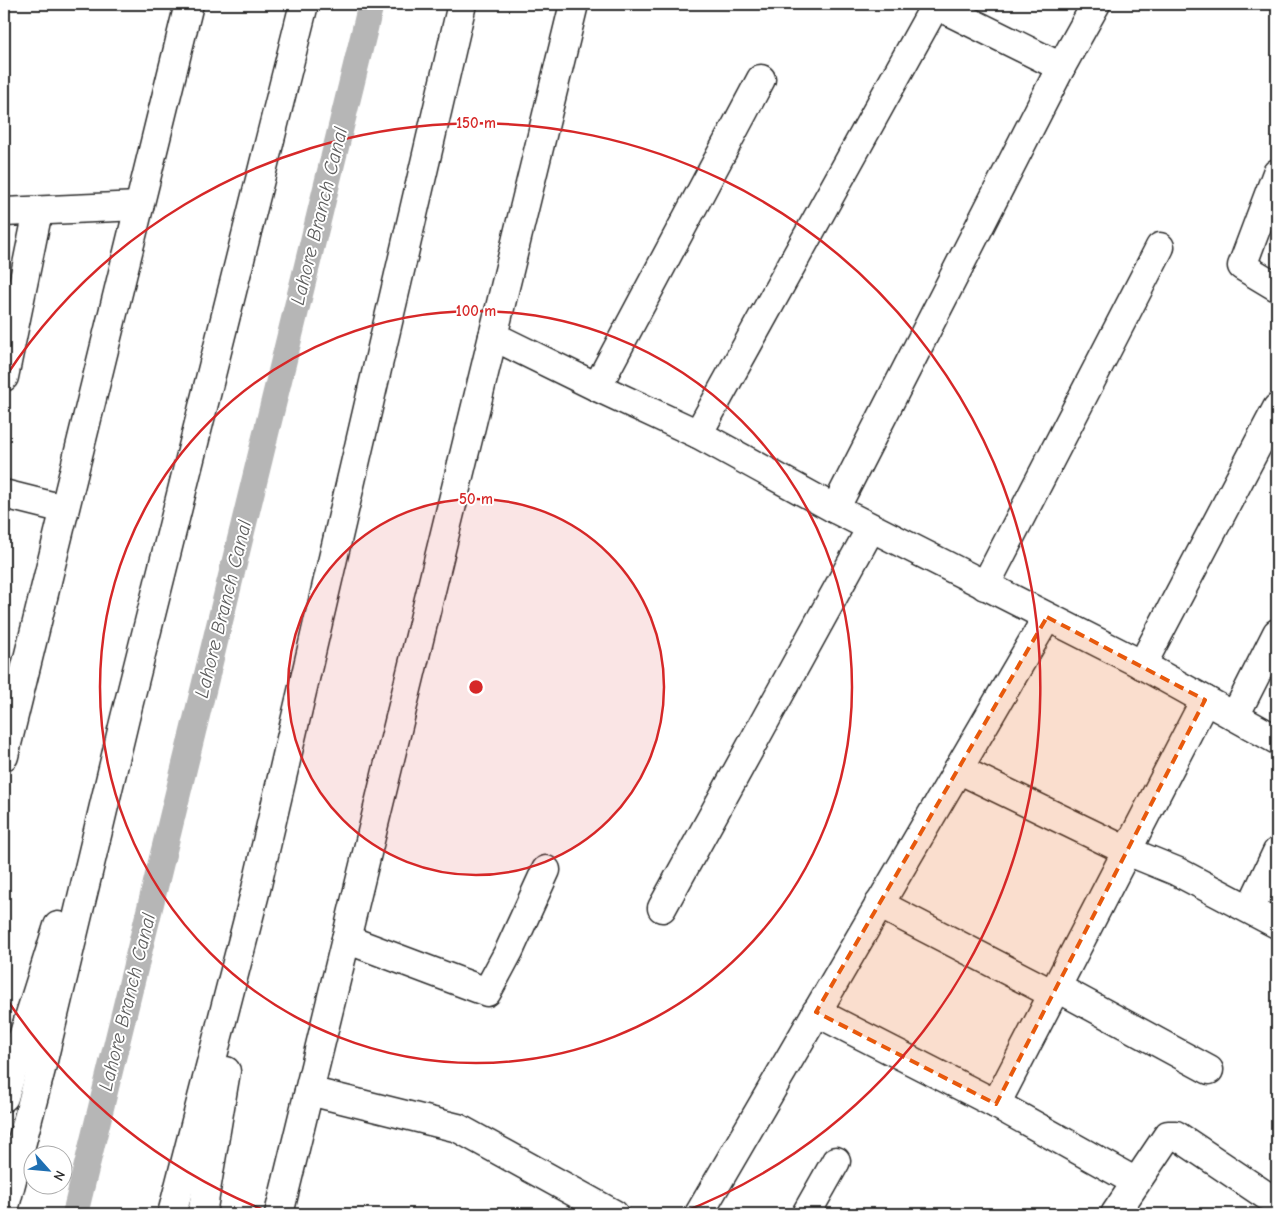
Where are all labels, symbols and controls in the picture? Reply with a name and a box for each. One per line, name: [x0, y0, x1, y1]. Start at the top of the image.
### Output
text: 150 m: [456, 114, 496, 132]
water label: Lahore Branch Canal: [286, 124, 352, 307]
text: 100 m: [456, 302, 496, 320]
text: 50 m: [459, 490, 493, 508]
water label: Lahore Branch Canal: [190, 517, 256, 700]
centre of rings: [467, 678, 485, 696]
water label: Lahore Branch Canal: [94, 910, 160, 1093]
north arrow: [22, 1146, 72, 1196]
text: N: [49, 1168, 69, 1184]

